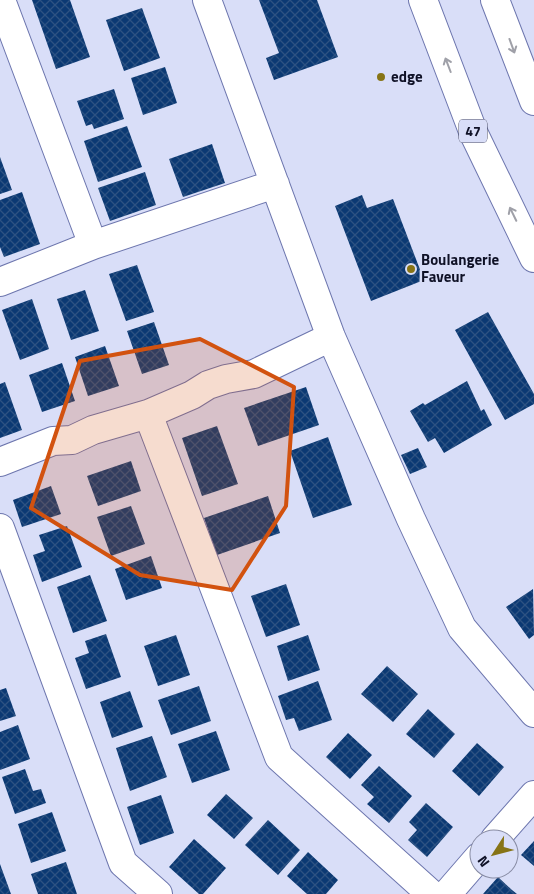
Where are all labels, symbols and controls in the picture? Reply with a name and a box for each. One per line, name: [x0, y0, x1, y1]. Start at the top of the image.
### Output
one-way arrow: [508, 37, 517, 53]
one-way arrow: [442, 58, 452, 73]
place label: edge: [391, 65, 423, 88]
marker: edge: [375, 71, 387, 83]
road number: 47: [459, 120, 487, 142]
one-way arrow: [508, 207, 517, 222]
place label: Boulangerie Faveur: [421, 248, 500, 288]
marker: Boulangerie Faveur: [405, 263, 417, 275]
north arrow: [469, 829, 519, 879]
text: N: [472, 852, 494, 872]

